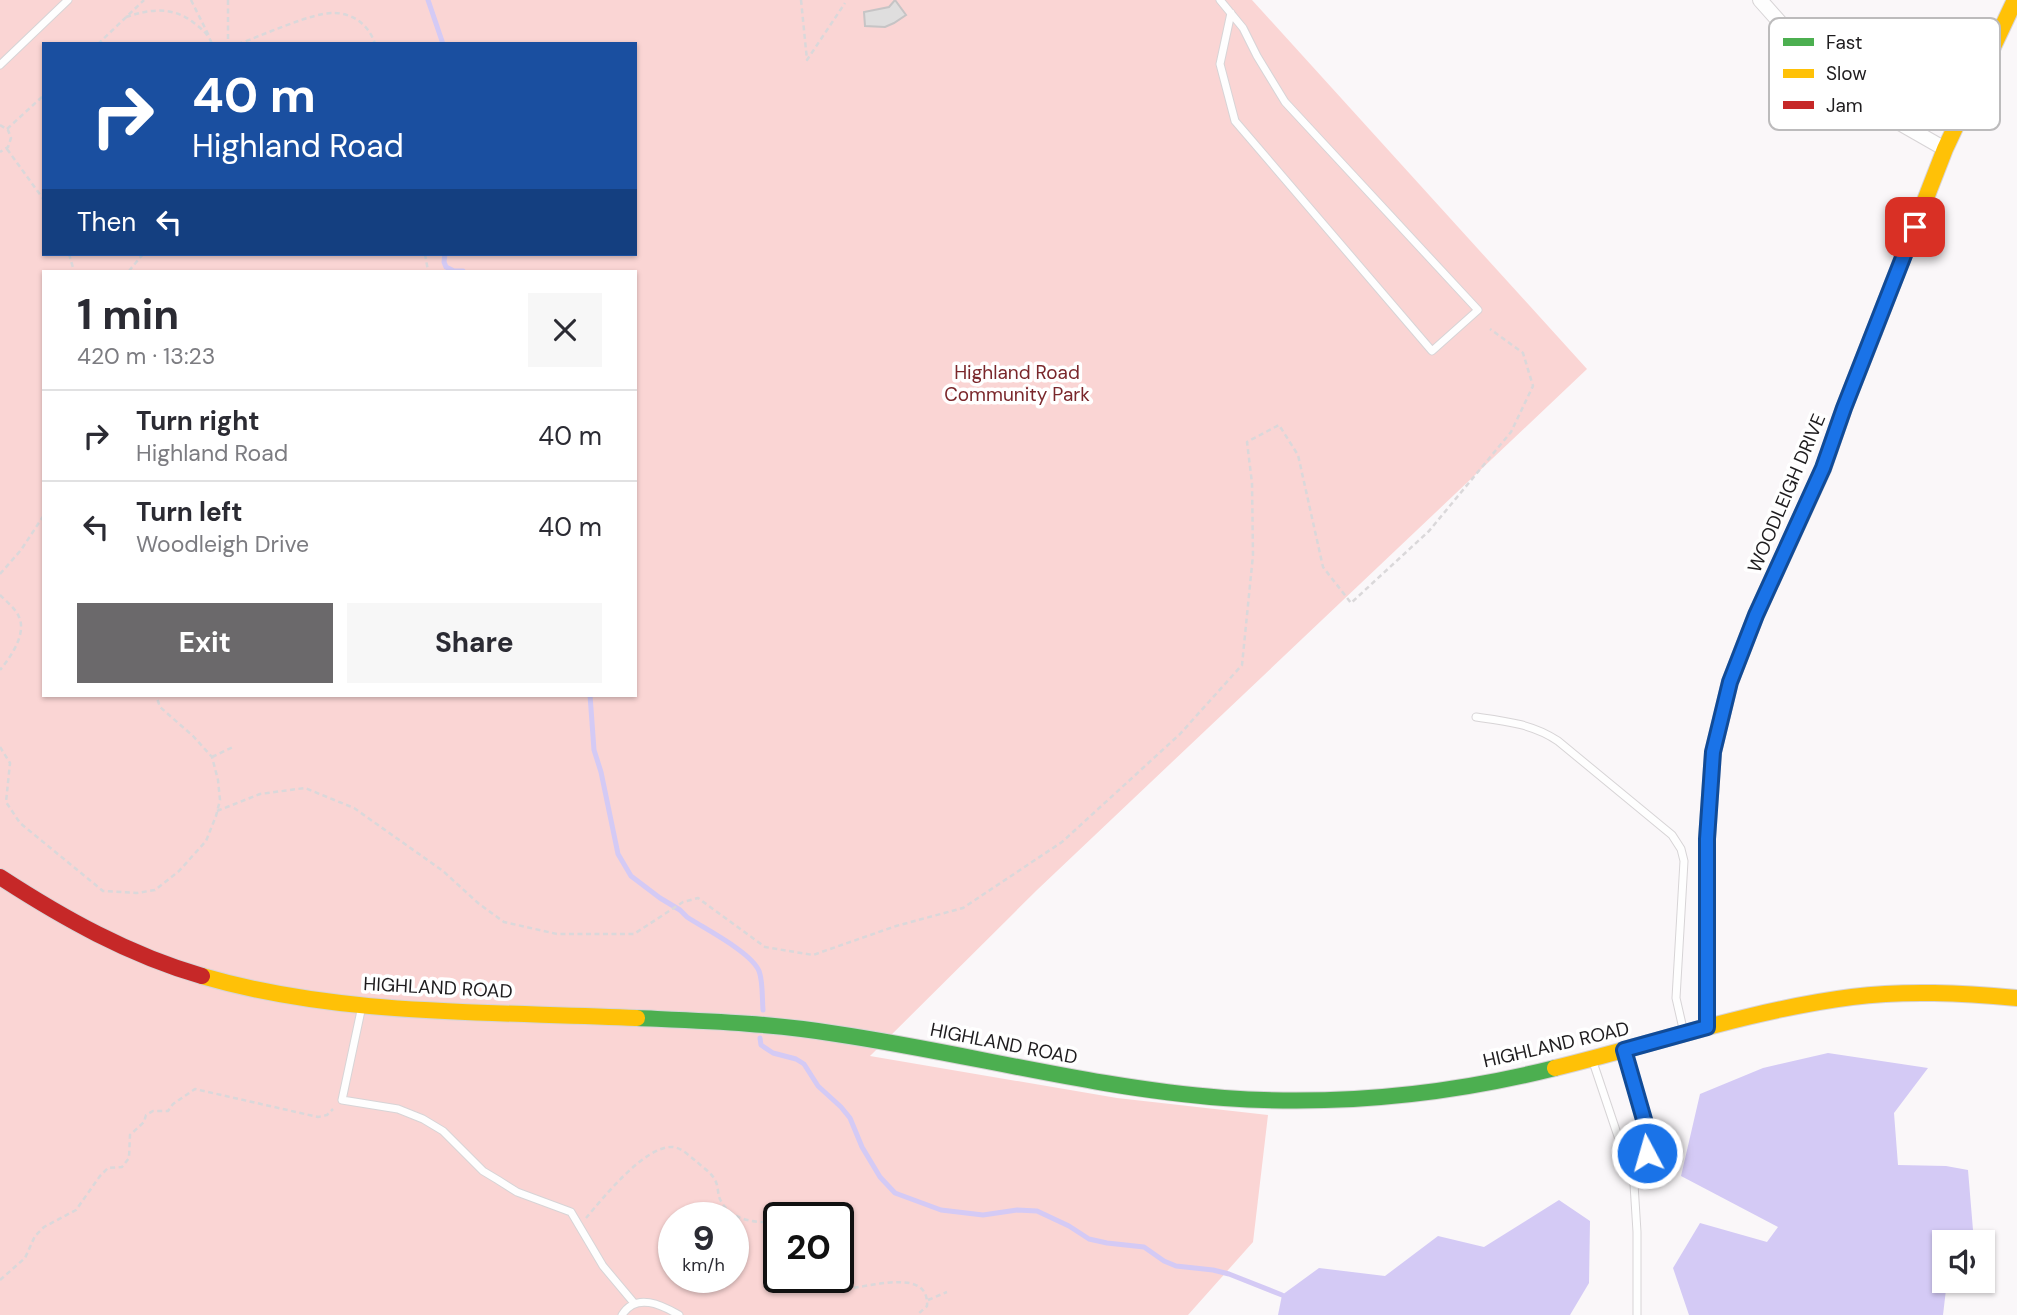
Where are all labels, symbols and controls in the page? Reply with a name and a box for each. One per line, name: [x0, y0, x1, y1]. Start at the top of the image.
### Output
legend: [1769, 18, 2000, 130]
text: Fast: [1826, 30, 1862, 55]
text: Slow: [1826, 61, 1867, 86]
text: 40 m: [192, 63, 316, 127]
icon: right: [77, 70, 168, 161]
text: Jam: [1826, 93, 1863, 118]
text: Highland Road: [192, 125, 404, 167]
pin: [1885, 197, 1945, 257]
icon: left: [150, 203, 188, 241]
text: Then: [77, 205, 136, 239]
icon: arrive: [1896, 208, 1934, 246]
text: 1 min: [77, 287, 179, 342]
button: close: [528, 293, 602, 367]
text: 420 m · 13:23: [77, 341, 215, 371]
park label: Highland Road Community Park: [944, 360, 1090, 407]
text: Turn right: [136, 404, 260, 438]
street label: WOODLEIGH DRIVE: [1742, 410, 1831, 576]
icon: right: [77, 417, 115, 455]
text: 40 m: [538, 419, 602, 453]
text: Highland Road: [136, 438, 288, 468]
text: Turn left: [136, 495, 243, 529]
icon: left: [77, 508, 115, 546]
text: 40 m: [538, 510, 602, 544]
text: Woodleigh Drive: [136, 529, 309, 559]
button: Exit: [77, 603, 333, 683]
button: Share: [347, 603, 602, 683]
street label: HIGHLAND ROAD: [363, 971, 513, 1004]
street label: HIGHLAND ROAD: [1481, 1016, 1632, 1073]
street label: HIGHLAND ROAD: [928, 1017, 1080, 1070]
position arrow: [1610, 1116, 1684, 1190]
speed limit sign: 20: [763, 1202, 854, 1293]
text: 9: [692, 1215, 715, 1261]
map controls: [1932, 1230, 1995, 1293]
button: sound: [1932, 1230, 1995, 1293]
text: km/h: [682, 1253, 725, 1277]

